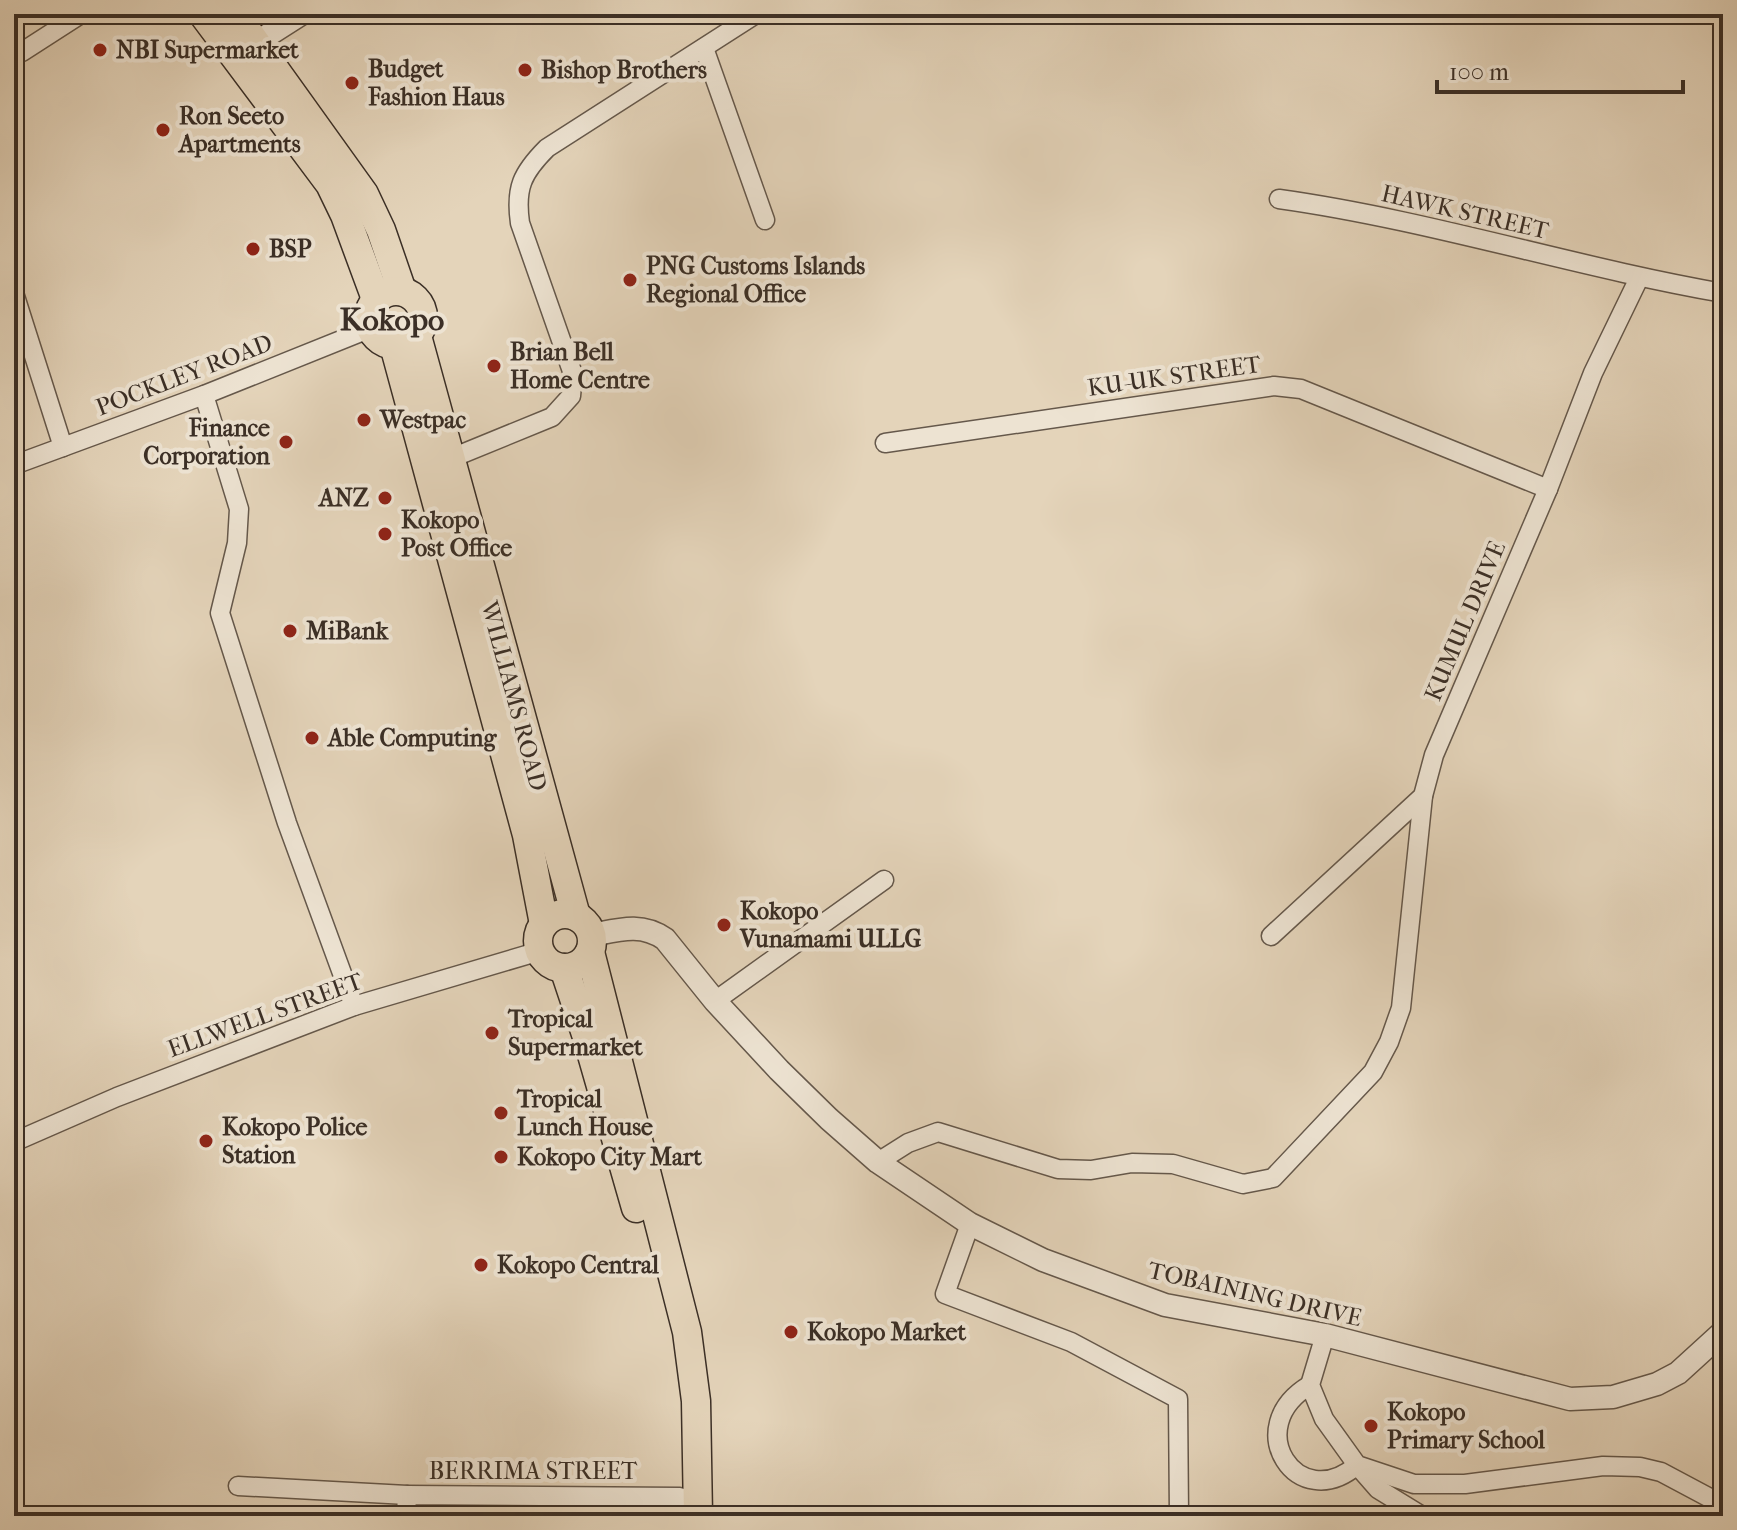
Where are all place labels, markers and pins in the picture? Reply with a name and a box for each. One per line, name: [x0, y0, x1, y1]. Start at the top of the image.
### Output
place label: NBI Supermarket: [116, 36, 299, 64]
marker: NBI Supermarket: [91, 41, 109, 59]
place label: Budget Fashion Haus: [367, 55, 505, 111]
place label: Bishop Brothers: [541, 56, 707, 84]
marker: Bishop Brothers: [516, 61, 534, 79]
marker: Budget Fashion Haus: [343, 74, 361, 92]
place label: Ron Seeto Apartments: [177, 102, 301, 158]
marker: Ron Seeto Apartments: [154, 121, 172, 139]
place label: BSP: [269, 235, 312, 263]
marker: BSP: [244, 240, 262, 258]
place label: PNG Customs Islands Regional Office: [646, 252, 865, 308]
marker: PNG Customs Islands Regional Office: [621, 271, 639, 289]
place label: Brian Bell Home Centre: [510, 338, 650, 394]
marker: Brian Bell Home Centre: [485, 357, 503, 375]
place label: Westpac: [379, 406, 466, 434]
marker: Westpac: [355, 411, 373, 429]
place label: Finance Corporation: [143, 414, 271, 470]
marker: Finance Corporation: [277, 433, 295, 451]
place label: ANZ: [317, 484, 370, 512]
marker: ANZ: [376, 489, 394, 507]
place label: Kokopo Post Office: [401, 506, 512, 562]
marker: Kokopo Post Office: [376, 525, 394, 543]
place label: MiBank: [306, 617, 389, 645]
marker: MiBank: [281, 622, 299, 640]
place label: Able Computing: [326, 724, 498, 752]
marker: Able Computing: [303, 729, 321, 747]
place label: Kokopo Vunamami ULLG: [739, 897, 922, 953]
marker: Kokopo Vunamami ULLG: [715, 916, 733, 934]
place label: Tropical Supermarket: [507, 1005, 643, 1061]
marker: Tropical Supermarket: [483, 1024, 501, 1042]
place label: Tropical Lunch House: [516, 1085, 653, 1141]
marker: Tropical Lunch House: [492, 1104, 510, 1122]
place label: Kokopo Police Station: [222, 1113, 368, 1169]
marker: Kokopo Police Station: [197, 1132, 215, 1150]
place label: Kokopo City Mart: [517, 1143, 702, 1171]
marker: Kokopo City Mart: [492, 1148, 510, 1166]
place label: Kokopo Central: [497, 1251, 659, 1279]
marker: Kokopo Central: [472, 1256, 490, 1274]
place label: Kokopo Market: [807, 1318, 966, 1346]
marker: Kokopo Market: [782, 1323, 800, 1341]
place label: Kokopo Primary School: [1387, 1398, 1545, 1454]
marker: Kokopo Primary School: [1362, 1417, 1380, 1435]

